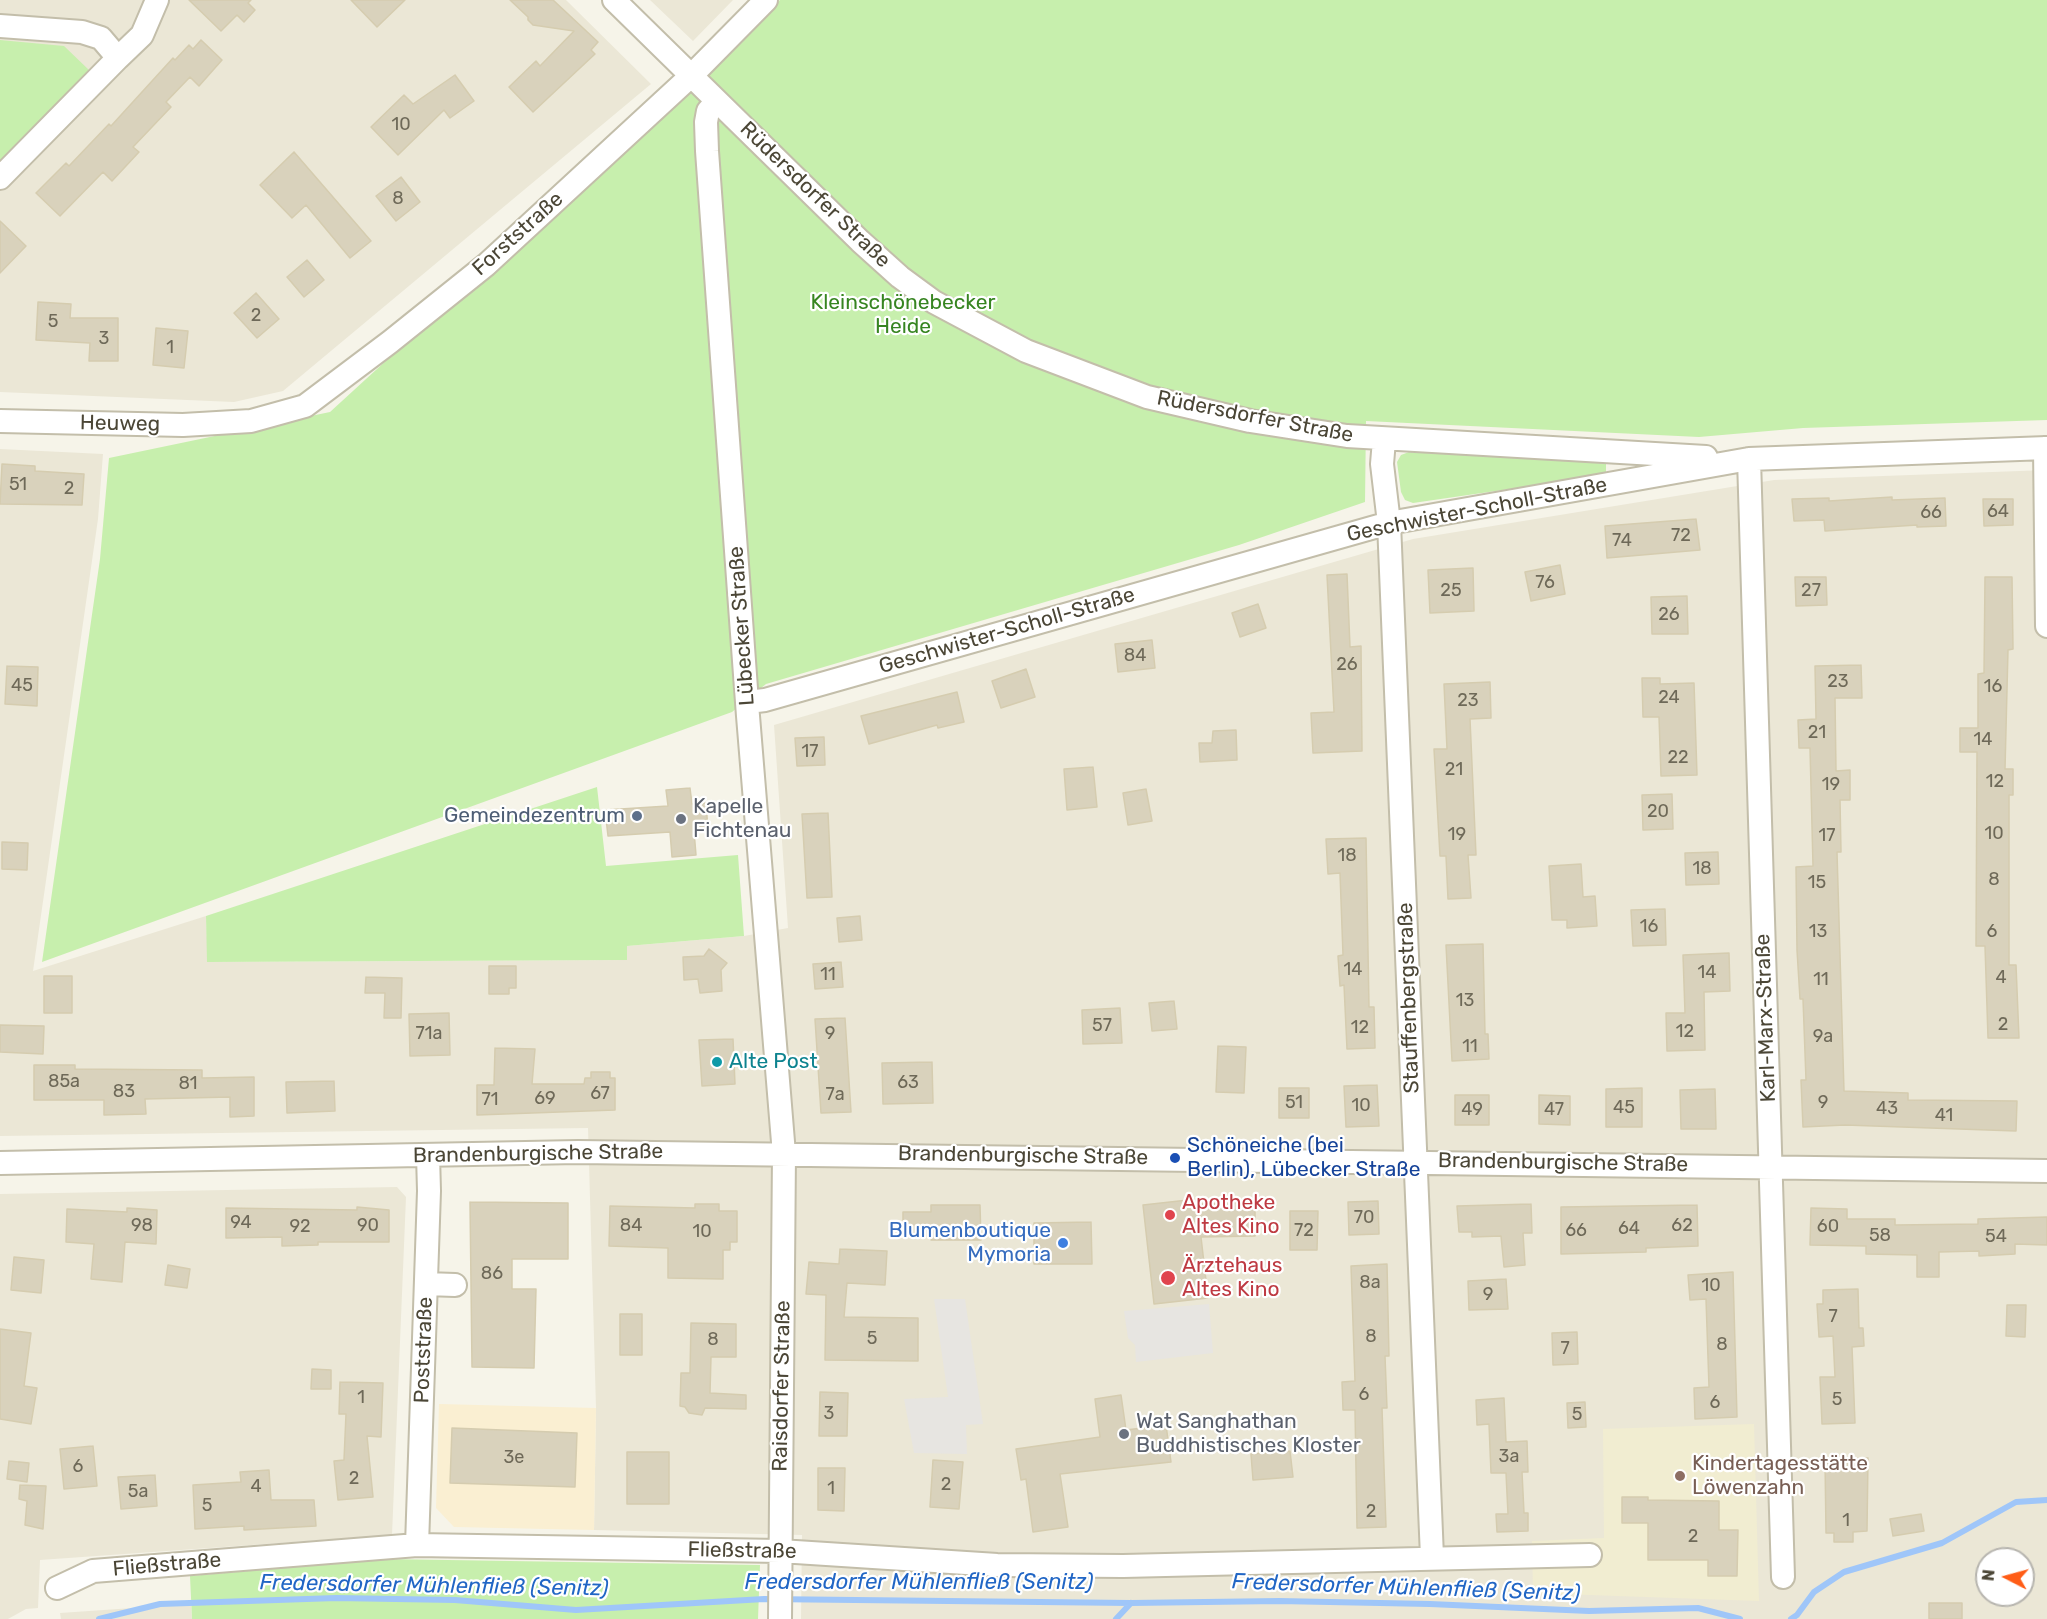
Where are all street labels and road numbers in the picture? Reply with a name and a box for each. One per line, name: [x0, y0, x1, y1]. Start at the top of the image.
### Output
street label: Rüdersdorfer Straße: [735, 117, 895, 273]
street label: Forststraße: [467, 187, 569, 281]
street label: Rüdersdorfer Straße: [1155, 386, 1355, 448]
street label: Heuweg: [80, 411, 160, 437]
street label: Geschwister-Scholl-Straße: [1345, 472, 1609, 548]
street label: Lübecker Straße: [724, 545, 760, 707]
street label: Geschwister-Scholl-Straße: [876, 582, 1138, 680]
street label: Stauffenbergstraße: [1393, 902, 1425, 1094]
street label: Karl-Marx-Straße: [1750, 933, 1782, 1103]
street label: Brandenburgische Straße: [413, 1139, 663, 1169]
street label: Brandenburgische Straße: [898, 1141, 1148, 1171]
street label: Brandenburgische Straße: [1438, 1148, 1688, 1178]
street label: Poststraße: [410, 1296, 438, 1404]
street label: Raisdorfer Straße: [768, 1300, 796, 1472]
street label: Fließstraße: [687, 1537, 797, 1565]
street label: Fließstraße: [112, 1548, 222, 1582]

